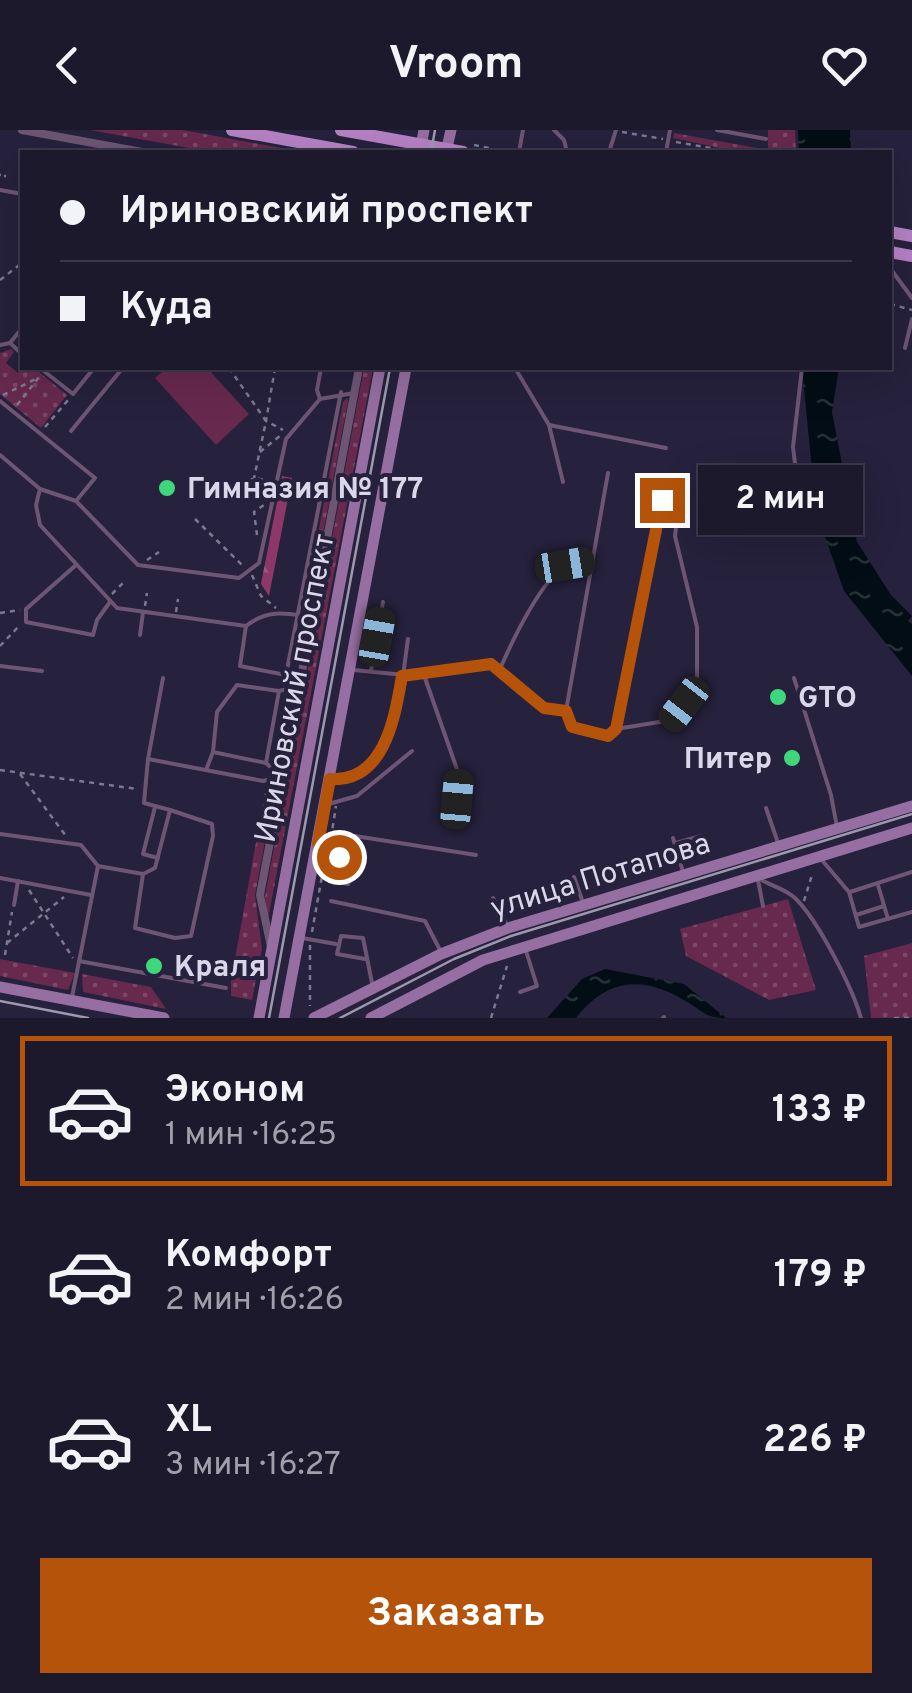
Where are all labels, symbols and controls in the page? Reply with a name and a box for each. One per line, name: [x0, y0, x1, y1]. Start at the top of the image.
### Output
text: Vroom: [388, 37, 524, 94]
icon: back: [40, 38, 95, 93]
icon: heart: [817, 38, 872, 93]
text: Ириновский проспект: [120, 188, 533, 237]
text: Куда: [120, 284, 213, 333]
callout: 2 мин: [697, 465, 862, 535]
place label: Гимназия № 177: [187, 472, 423, 509]
marker: Гимназия № 177: [156, 477, 178, 499]
route end: [640, 478, 685, 523]
text: 2 мин: [736, 480, 825, 520]
street label: Ириновский проспект: [248, 531, 345, 846]
car: [533, 545, 597, 585]
car: [357, 605, 397, 669]
car: [654, 671, 714, 737]
place label: GTO: [798, 681, 857, 718]
marker: GTO: [767, 686, 789, 708]
place label: Питер: [684, 742, 772, 779]
marker: Питер: [781, 747, 803, 769]
car: [439, 768, 475, 830]
street label: улица Потапова: [486, 826, 715, 928]
route start: [317, 835, 362, 880]
place label: Краля: [174, 950, 266, 987]
marker: Краля: [143, 955, 165, 977]
icon: car: [45, 1066, 135, 1156]
text: Эконом: [165, 1067, 305, 1116]
text: 133 ₽: [772, 1087, 867, 1136]
text: 1 мин · 16:25: [165, 1116, 337, 1156]
icon: car: [45, 1231, 135, 1321]
text: Комфорт: [165, 1232, 332, 1281]
text: 179 ₽: [774, 1252, 867, 1301]
text: 2 мин · 16:26: [165, 1281, 344, 1321]
icon: car: [45, 1396, 135, 1486]
text: XL: [165, 1397, 212, 1446]
text: 226 ₽: [763, 1417, 867, 1466]
text: 3 мин · 16:27: [165, 1446, 341, 1486]
button: Заказать: [40, 1558, 872, 1673]

